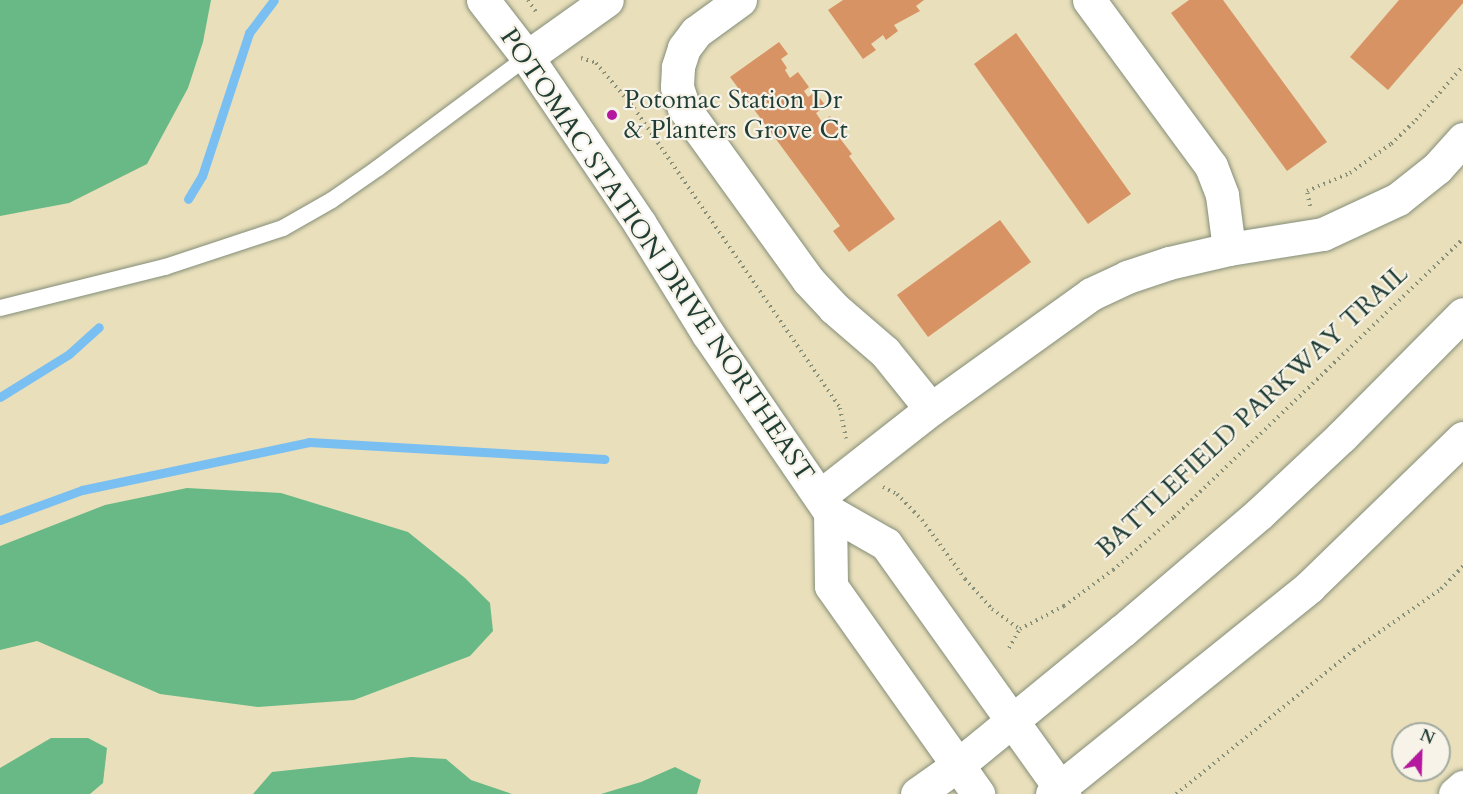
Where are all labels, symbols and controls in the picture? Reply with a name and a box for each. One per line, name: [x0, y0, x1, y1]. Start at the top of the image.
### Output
street label: POTOMAC STATION DRIVE NORTHEAST: [493, 23, 821, 487]
place label: Potomac Station Dr & Planters Grove Ct: [624, 84, 848, 146]
marker: Potomac Station Dr & Planters Grove Ct: [605, 108, 619, 122]
street label: BATTLEFIELD PARKWAY TRAIL: [1090, 258, 1414, 564]
north arrow: [1391, 722, 1451, 782]
text: N: [1417, 724, 1438, 750]

